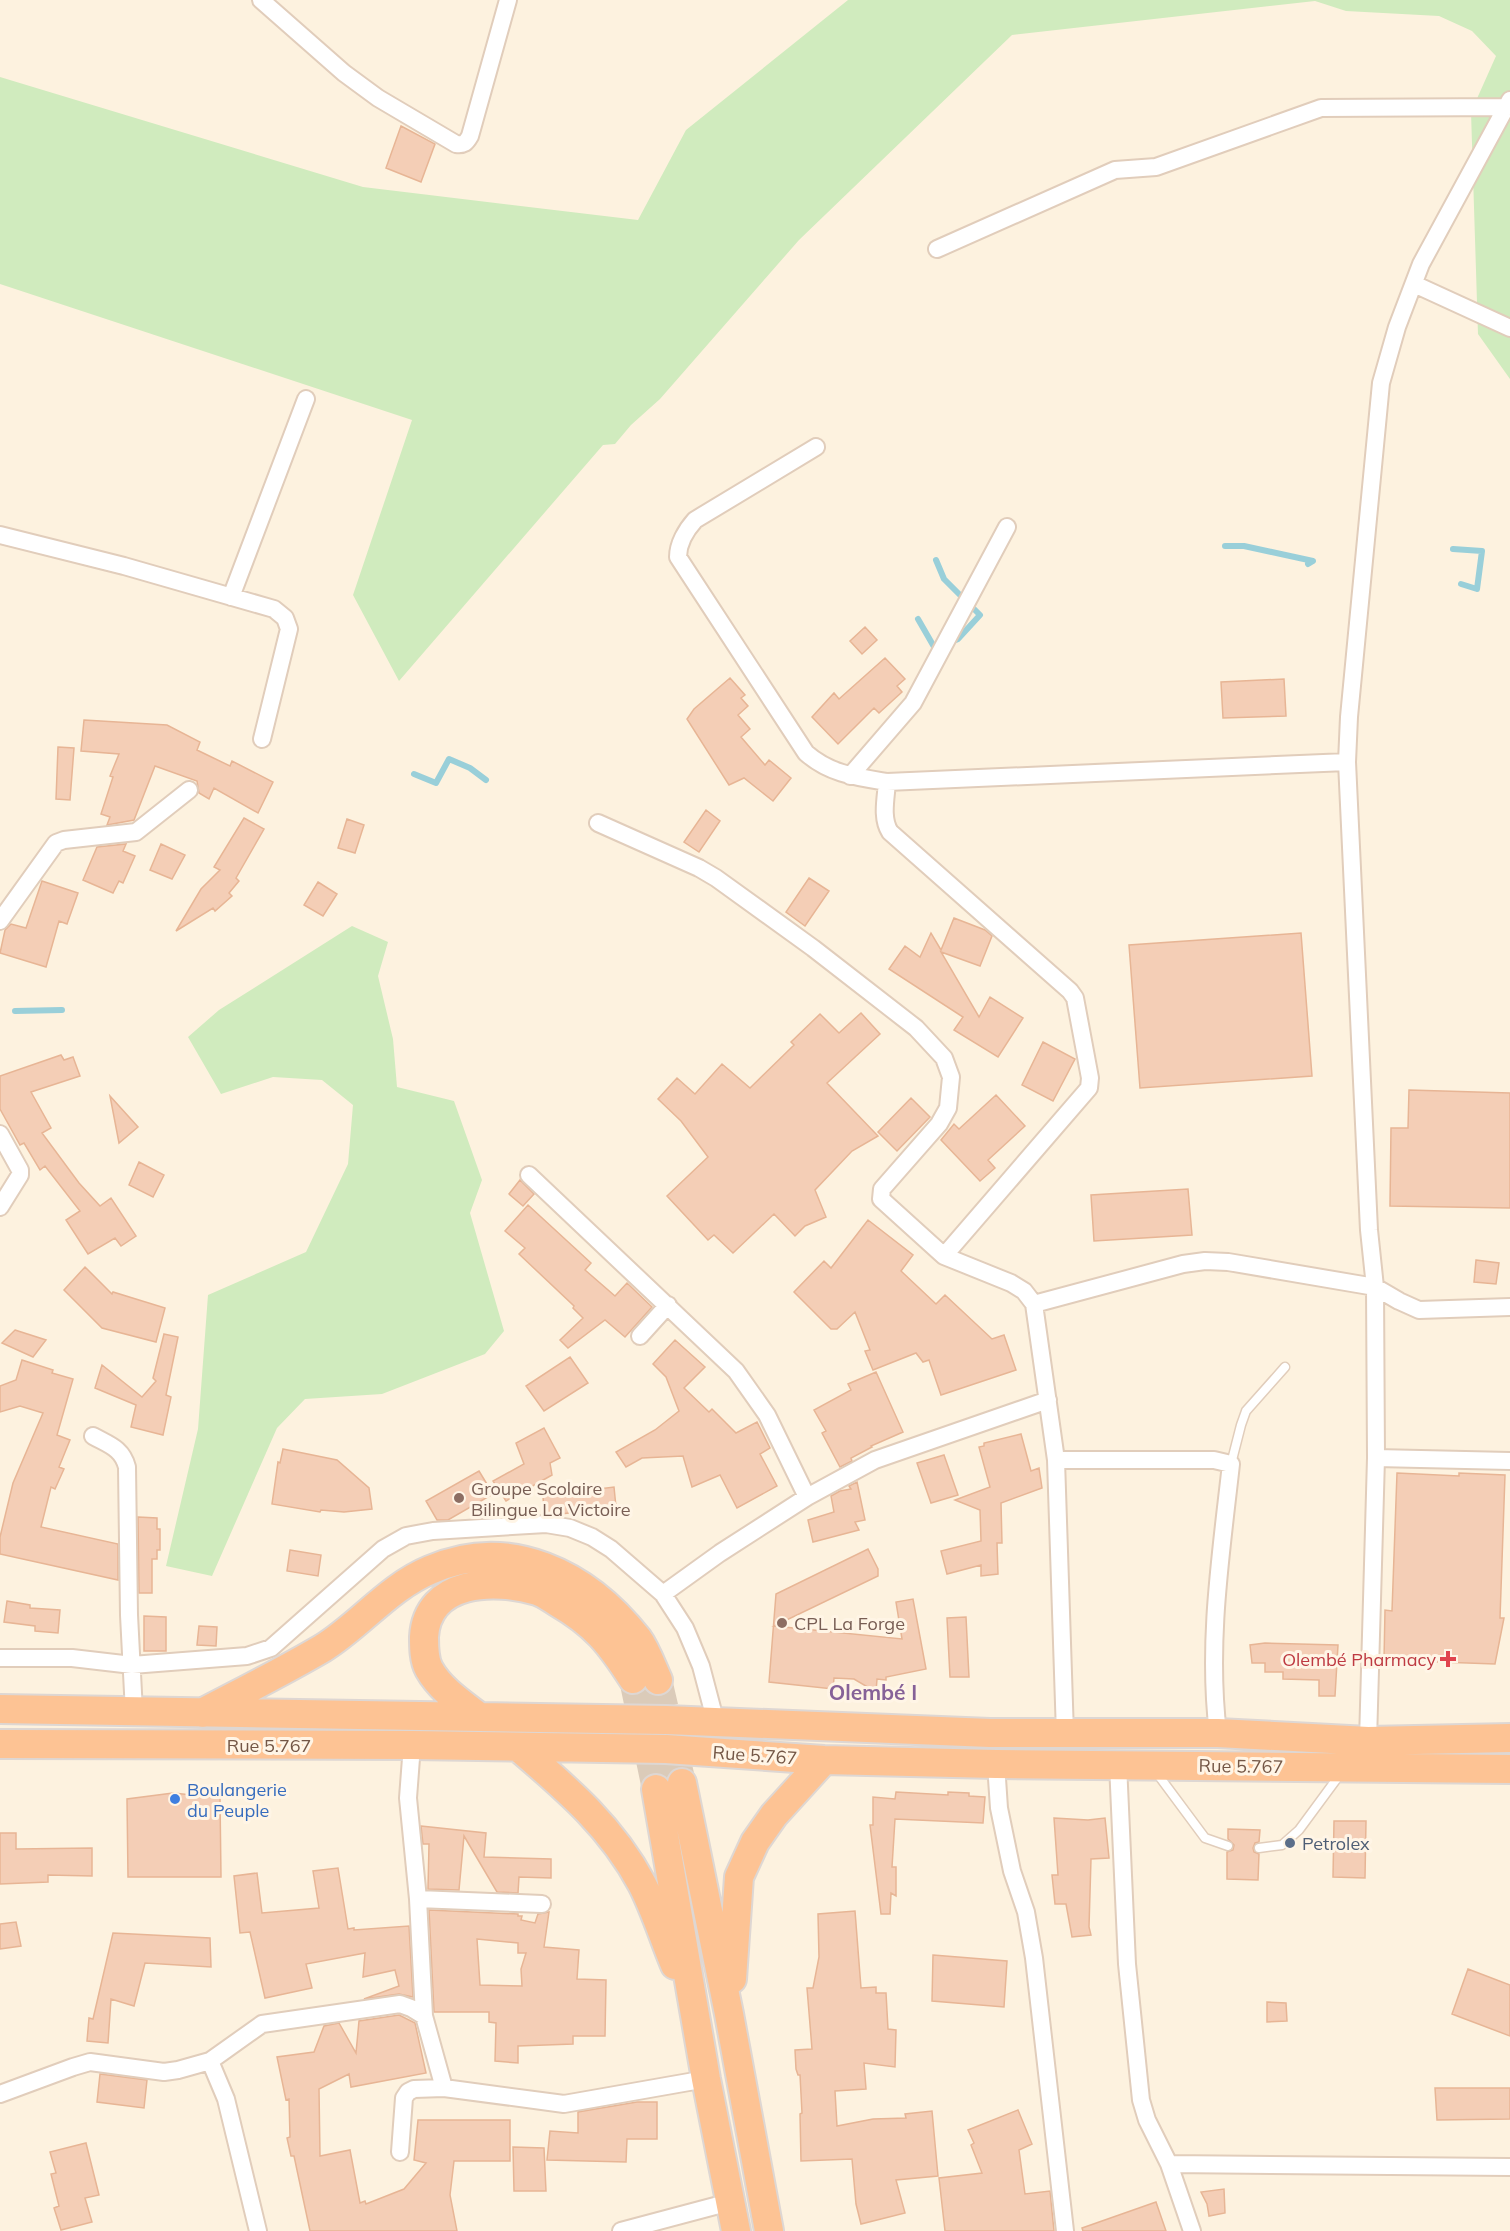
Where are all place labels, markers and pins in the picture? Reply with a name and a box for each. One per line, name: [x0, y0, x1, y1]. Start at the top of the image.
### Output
place label: Groupe Scolaire Bilingue La Victoire: [471, 1477, 630, 1521]
marker: Groupe Scolaire Bilingue La Victoire: [452, 1491, 466, 1505]
place label: CPL La Forge: [794, 1612, 905, 1635]
marker: CPL La Forge: [775, 1616, 789, 1630]
place label: Olembé Pharmacy: [1282, 1648, 1436, 1671]
marker: Olembé Pharmacy: [1441, 1652, 1455, 1666]
place label: Boulangerie du Peuple: [187, 1778, 287, 1822]
marker: Boulangerie du Peuple: [168, 1792, 182, 1806]
place label: Petrolex: [1302, 1832, 1370, 1855]
marker: Petrolex: [1283, 1836, 1297, 1850]

